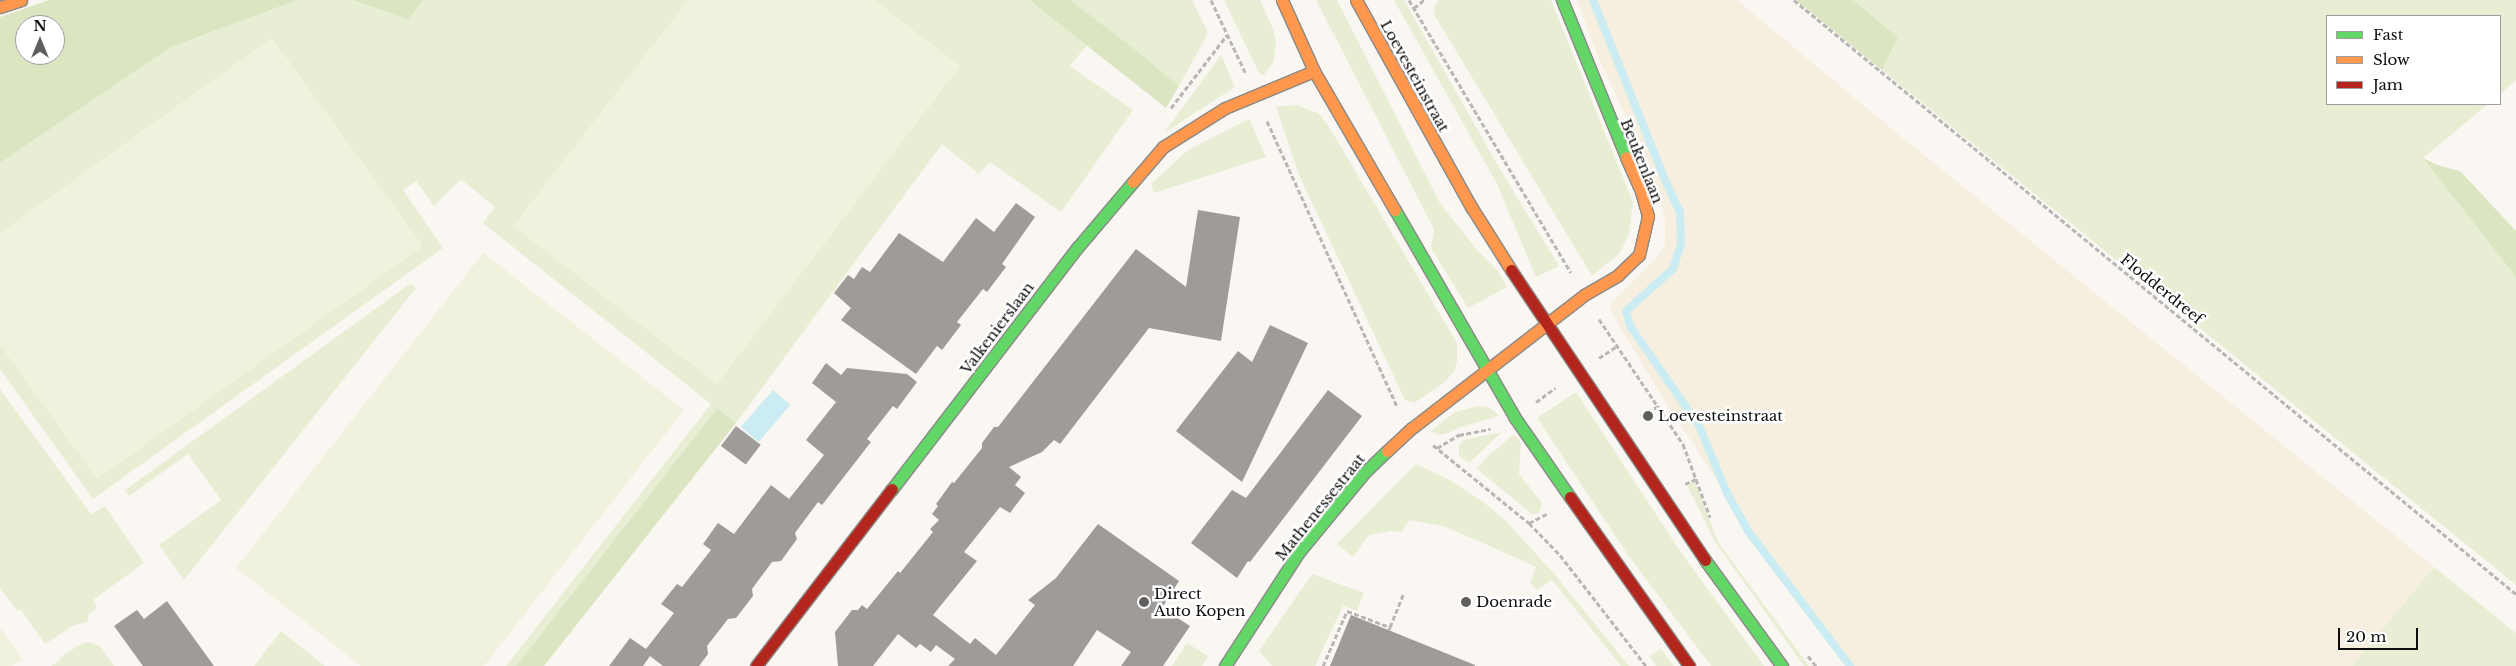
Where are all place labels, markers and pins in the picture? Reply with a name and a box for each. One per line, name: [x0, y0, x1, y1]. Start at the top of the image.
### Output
place label: Loevesteinstraat: [1658, 407, 1783, 425]
marker: Loevesteinstraat: [1642, 410, 1654, 422]
place label: Direct Auto Kopen: [1154, 584, 1245, 619]
place label: Doenrade: [1476, 593, 1552, 611]
marker: Direct Auto Kopen: [1138, 596, 1150, 608]
marker: Doenrade: [1460, 596, 1472, 608]

